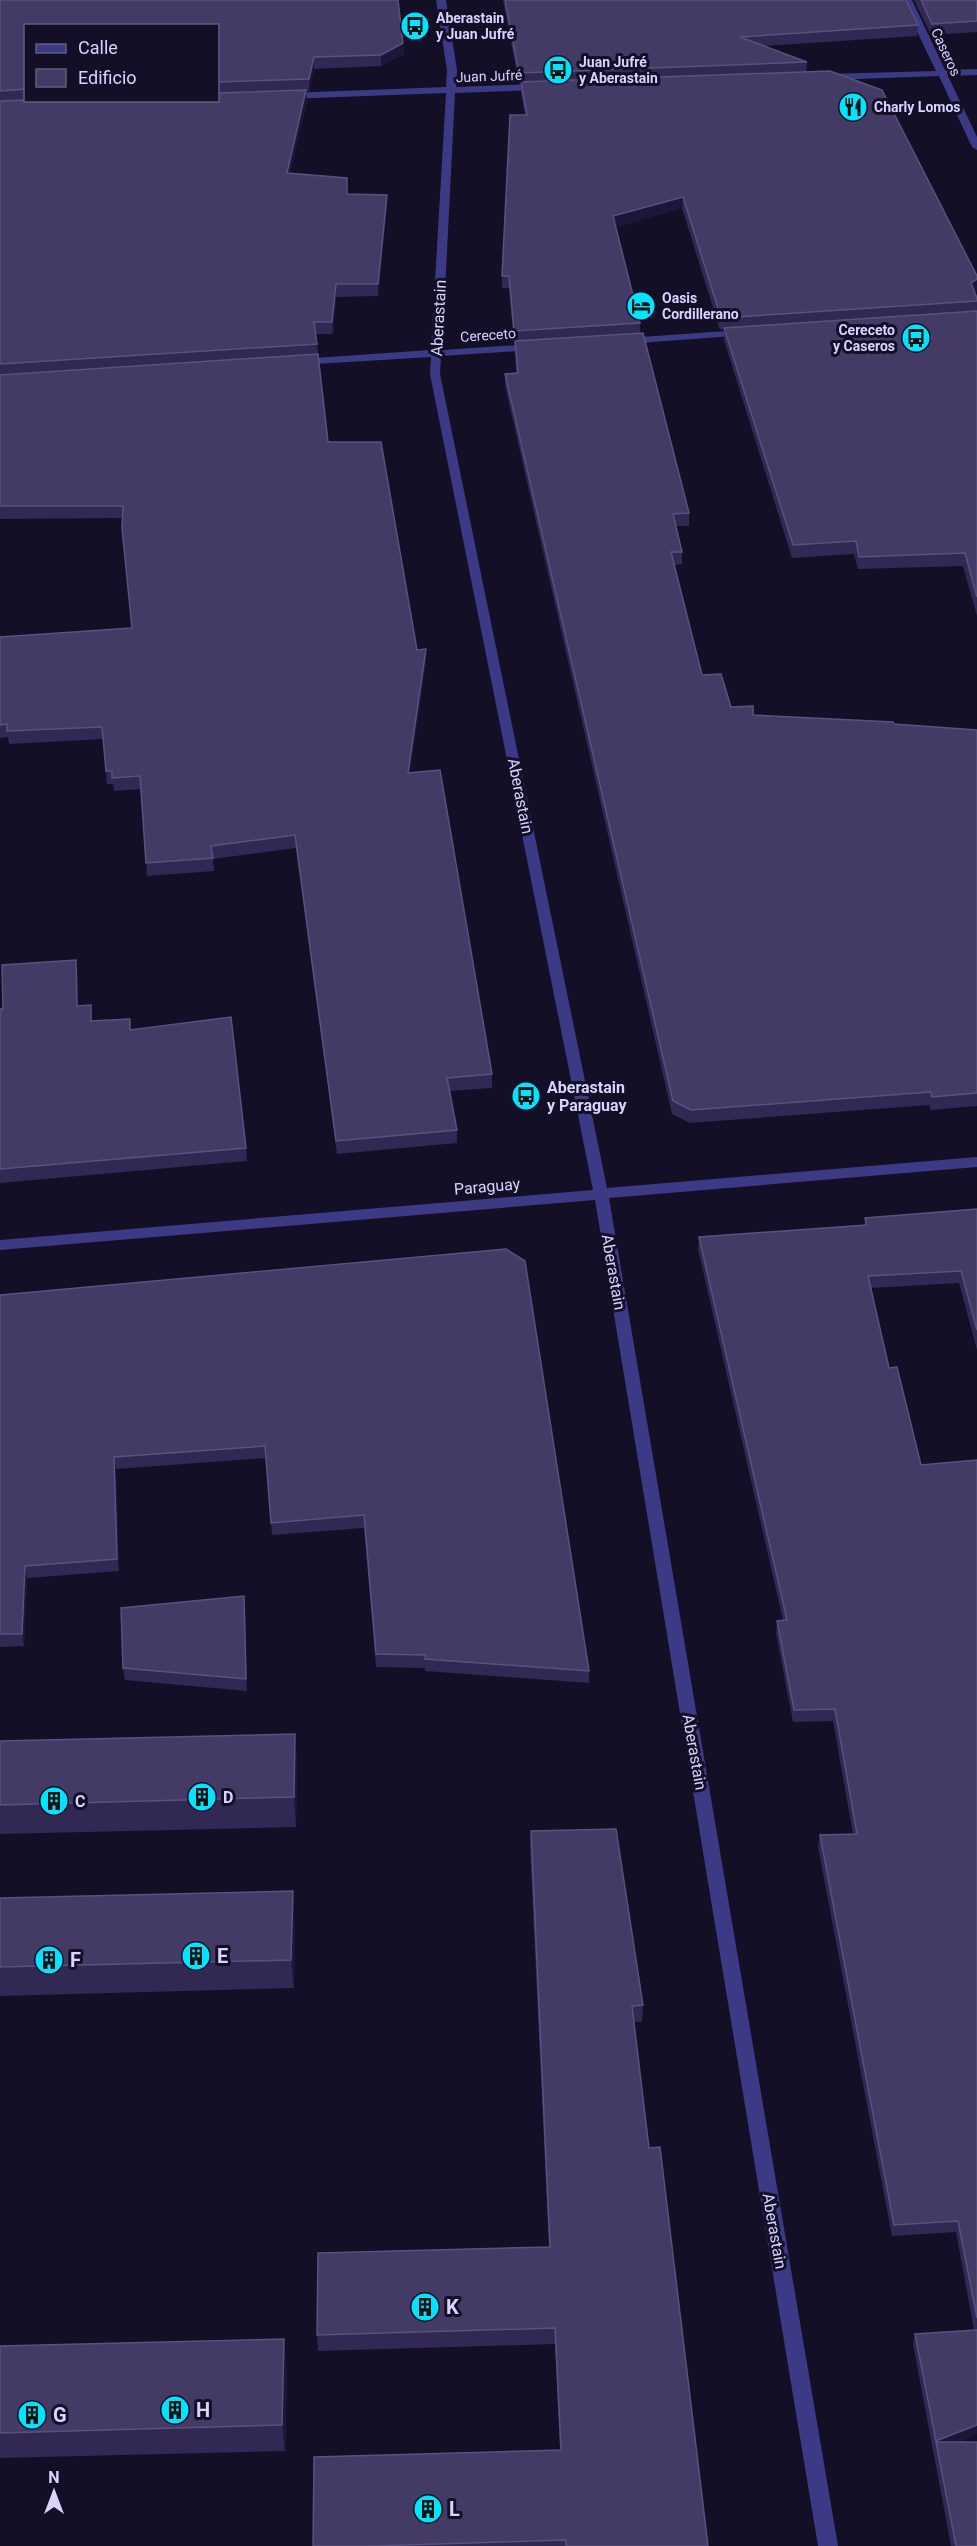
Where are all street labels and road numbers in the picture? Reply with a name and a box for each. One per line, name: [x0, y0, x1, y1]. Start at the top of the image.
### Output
street label: Caseros: [928, 25, 964, 79]
street label: Juan Jufré: [455, 67, 523, 85]
street label: Aberastain: [427, 279, 450, 357]
street label: Cereceto: [460, 325, 516, 345]
street label: Aberastain: [504, 757, 537, 836]
street label: Paraguay: [453, 1174, 521, 1199]
street label: Aberastain: [597, 1233, 630, 1311]
street label: Aberastain: [678, 1713, 711, 1791]
street label: Aberastain: [758, 2192, 791, 2270]

